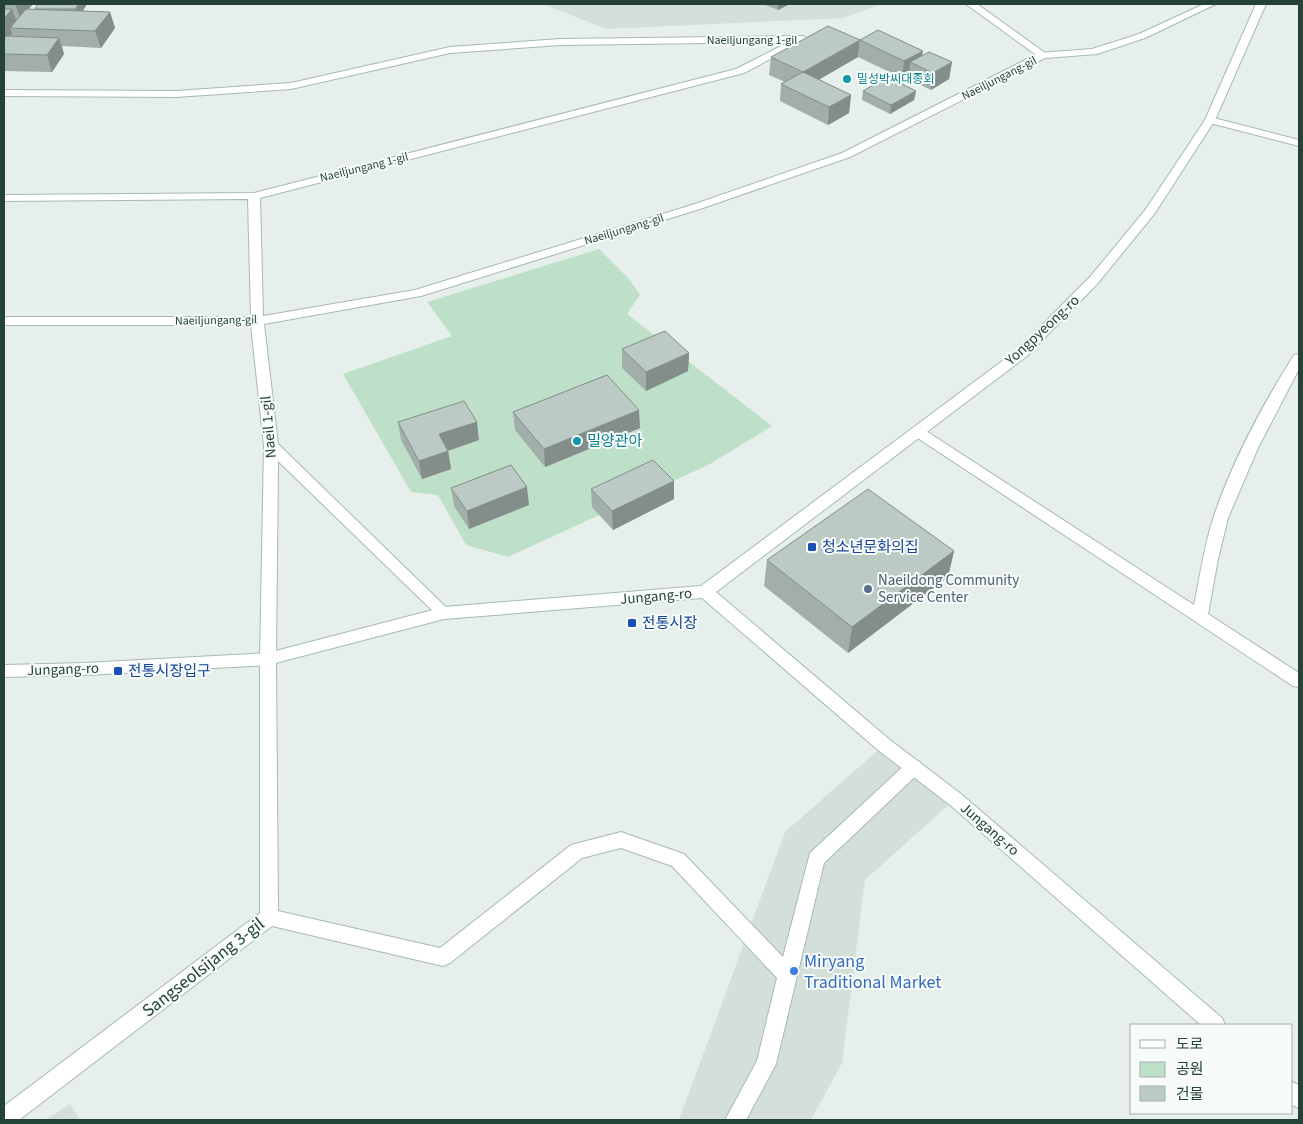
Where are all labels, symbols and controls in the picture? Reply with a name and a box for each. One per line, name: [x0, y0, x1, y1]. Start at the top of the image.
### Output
street label: Naeiljungang 1-gil: [707, 32, 797, 49]
street label: Naeiljungang-gil: [959, 52, 1040, 105]
place label: 밀성박씨대종회: [857, 71, 934, 88]
marker: 밀성박씨대종회: [841, 73, 853, 85]
street label: Naeiljungang 1-gil: [318, 148, 410, 187]
street label: Naeiljungang-gil: [582, 209, 666, 250]
street label: Yongpyeong-ro: [1000, 290, 1084, 371]
street label: Naeiljungang-gil: [175, 311, 257, 330]
street label: Naeil 1-gil: [255, 395, 282, 459]
place label: 밀양관아: [587, 431, 642, 452]
marker: 밀양관아: [571, 435, 583, 447]
place label: 청소년문화의집: [822, 537, 919, 558]
marker: 청소년문화의집: [806, 541, 818, 553]
place label: Naeildong Community Service Center: [878, 570, 1019, 608]
street label: Jungang-ro: [619, 583, 693, 610]
marker: Naeildong Community Service Center: [862, 583, 874, 595]
place label: 전통시장: [642, 613, 697, 634]
marker: 전통시장: [626, 617, 638, 629]
street label: Jungang-ro: [27, 658, 99, 681]
place label: 전통시장입구: [128, 661, 211, 682]
marker: 전통시장입구: [112, 665, 124, 677]
street label: Jungang-ro: [956, 798, 1024, 861]
street label: Sangseolsijang 3-gil: [137, 912, 270, 1023]
place label: Miryang Traditional Market: [804, 949, 941, 995]
marker: Miryang Traditional Market: [788, 965, 800, 977]
legend: [1130, 1024, 1293, 1114]
text: 도로: [1176, 1034, 1204, 1055]
text: 공원: [1176, 1059, 1204, 1080]
text: 건물: [1176, 1084, 1204, 1105]

